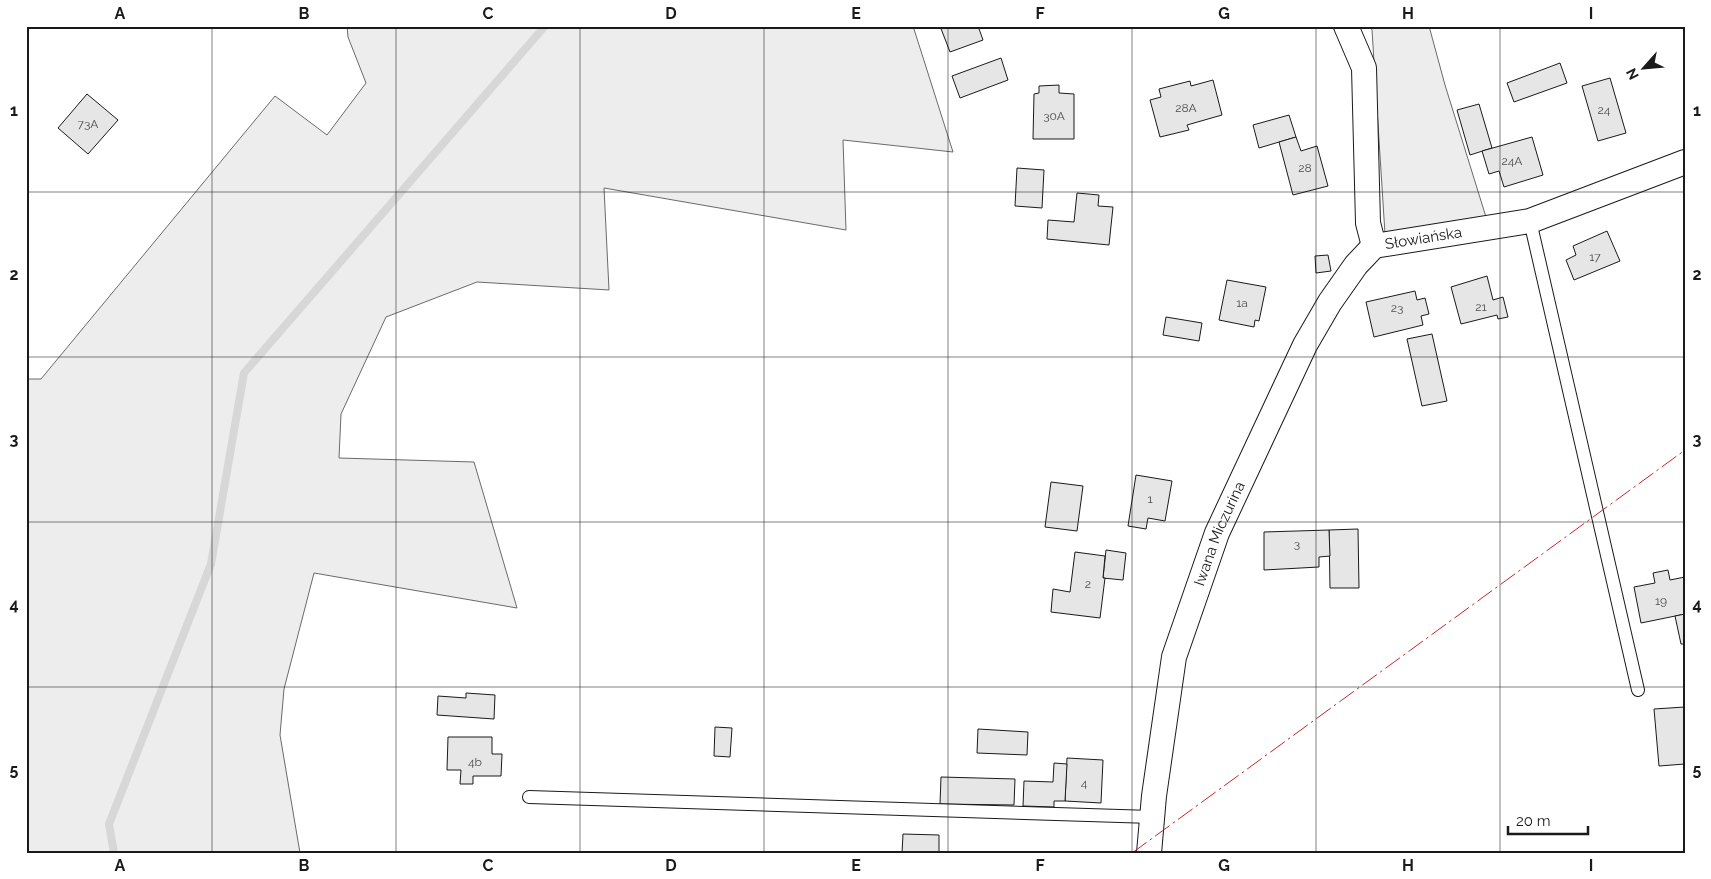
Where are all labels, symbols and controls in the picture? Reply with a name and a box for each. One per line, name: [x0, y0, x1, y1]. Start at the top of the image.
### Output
text: A: [115, 4, 126, 23]
text: B: [299, 4, 310, 23]
text: C: [483, 4, 494, 23]
text: D: [665, 4, 677, 23]
text: E: [851, 4, 861, 23]
text: F: [1035, 4, 1045, 23]
text: G: [1218, 4, 1230, 23]
text: H: [1402, 4, 1414, 23]
text: I: [1589, 4, 1593, 23]
north arrow: [1618, 42, 1668, 92]
text: N: [1623, 66, 1642, 82]
text: 1: [10, 101, 18, 120]
house number: 28A: [1175, 101, 1197, 115]
text: 1: [1693, 101, 1701, 120]
house number: 24: [1598, 103, 1611, 117]
house number: 30A: [1043, 109, 1065, 123]
house number: 73A: [78, 117, 98, 131]
house number: 24A: [1502, 154, 1522, 168]
house number: 28: [1298, 161, 1312, 175]
street label: Słowiańska: [1383, 223, 1463, 253]
house number: 17: [1589, 250, 1601, 264]
text: 2: [9, 265, 19, 284]
text: 2: [1692, 265, 1702, 284]
house number: 1a: [1236, 296, 1248, 310]
house number: 21: [1475, 300, 1487, 314]
house number: 23: [1391, 301, 1403, 315]
text: 3: [10, 430, 19, 449]
text: 3: [1693, 430, 1702, 449]
street label: Iwana Miczurina: [1190, 479, 1249, 588]
house number: 1: [1147, 492, 1153, 506]
house number: 3: [1294, 537, 1300, 551]
house number: 2: [1085, 577, 1091, 591]
house number: 19: [1655, 594, 1667, 608]
text: 4: [9, 595, 19, 614]
text: 4: [1692, 595, 1702, 614]
house number: 4b: [468, 755, 482, 769]
text: 5: [10, 760, 19, 779]
text: 5: [1693, 760, 1702, 779]
house number: 4: [1081, 776, 1088, 790]
scale bar: [1508, 804, 1588, 836]
text: 20 m: [1516, 812, 1551, 830]
text: A: [115, 856, 126, 875]
text: B: [299, 856, 310, 875]
text: C: [483, 856, 494, 875]
text: D: [665, 856, 677, 875]
text: E: [851, 856, 861, 875]
text: F: [1035, 856, 1045, 875]
text: G: [1218, 856, 1230, 875]
text: H: [1402, 856, 1414, 875]
text: I: [1589, 856, 1593, 875]

